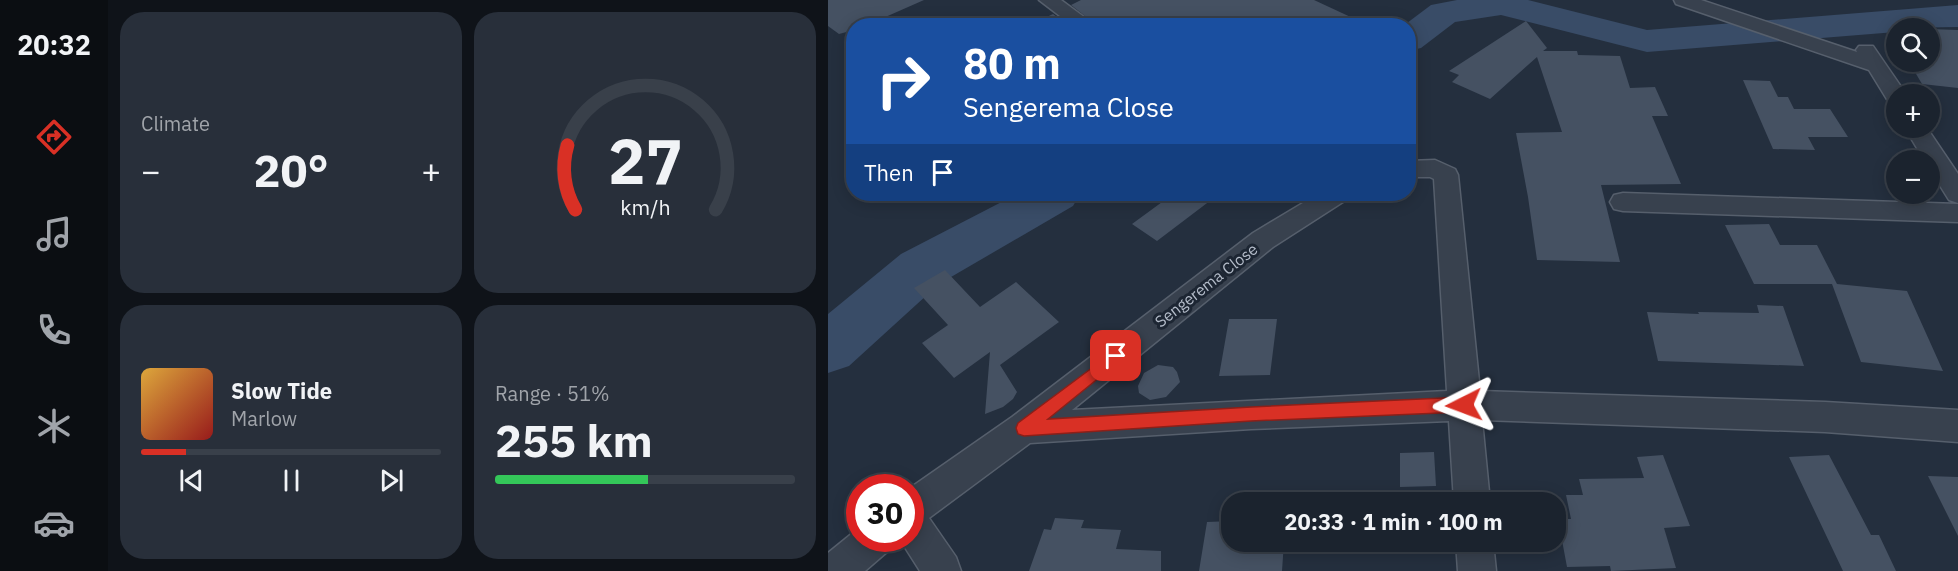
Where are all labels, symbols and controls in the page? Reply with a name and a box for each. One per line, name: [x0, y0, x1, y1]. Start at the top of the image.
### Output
map controls: [1886, 18, 1940, 204]
button: search: [1886, 18, 1940, 72]
text: 20:32: [17, 27, 91, 62]
text: 80 m: [963, 36, 1061, 91]
icon: right: [864, 42, 942, 120]
button: +: [1886, 84, 1940, 138]
text: Sengerema Close: [963, 89, 1174, 124]
text: Climate: [141, 110, 210, 137]
icon: directions: [33, 116, 75, 158]
text: 27: [608, 120, 682, 201]
text: 20°: [253, 141, 329, 199]
text: −: [141, 149, 161, 192]
text: +: [421, 149, 441, 192]
button: −: [1886, 150, 1940, 204]
icon: arrive: [926, 156, 959, 189]
text: Then: [864, 158, 914, 187]
text: km/h: [620, 193, 670, 221]
icon: music: [33, 213, 75, 255]
street label: Sengerema Close: [1151, 239, 1262, 331]
icon: phone: [33, 309, 75, 351]
pin: [1090, 330, 1141, 381]
icon: arrive: [1099, 339, 1132, 372]
position arrow: [1432, 373, 1496, 437]
text: Slow Tide: [231, 376, 332, 405]
text: Range · 51%: [495, 380, 610, 407]
icon: climate: [33, 405, 75, 447]
text: Marlow: [231, 405, 297, 432]
text: 255 km: [495, 411, 653, 469]
icon: previous: [175, 464, 208, 497]
icon: pause: [275, 464, 308, 497]
icon: next: [375, 464, 408, 497]
speed limit sign: 30: [846, 474, 924, 552]
icon: car: [33, 502, 75, 544]
text: 20:33 · 1 min · 100 m: [1284, 507, 1503, 536]

